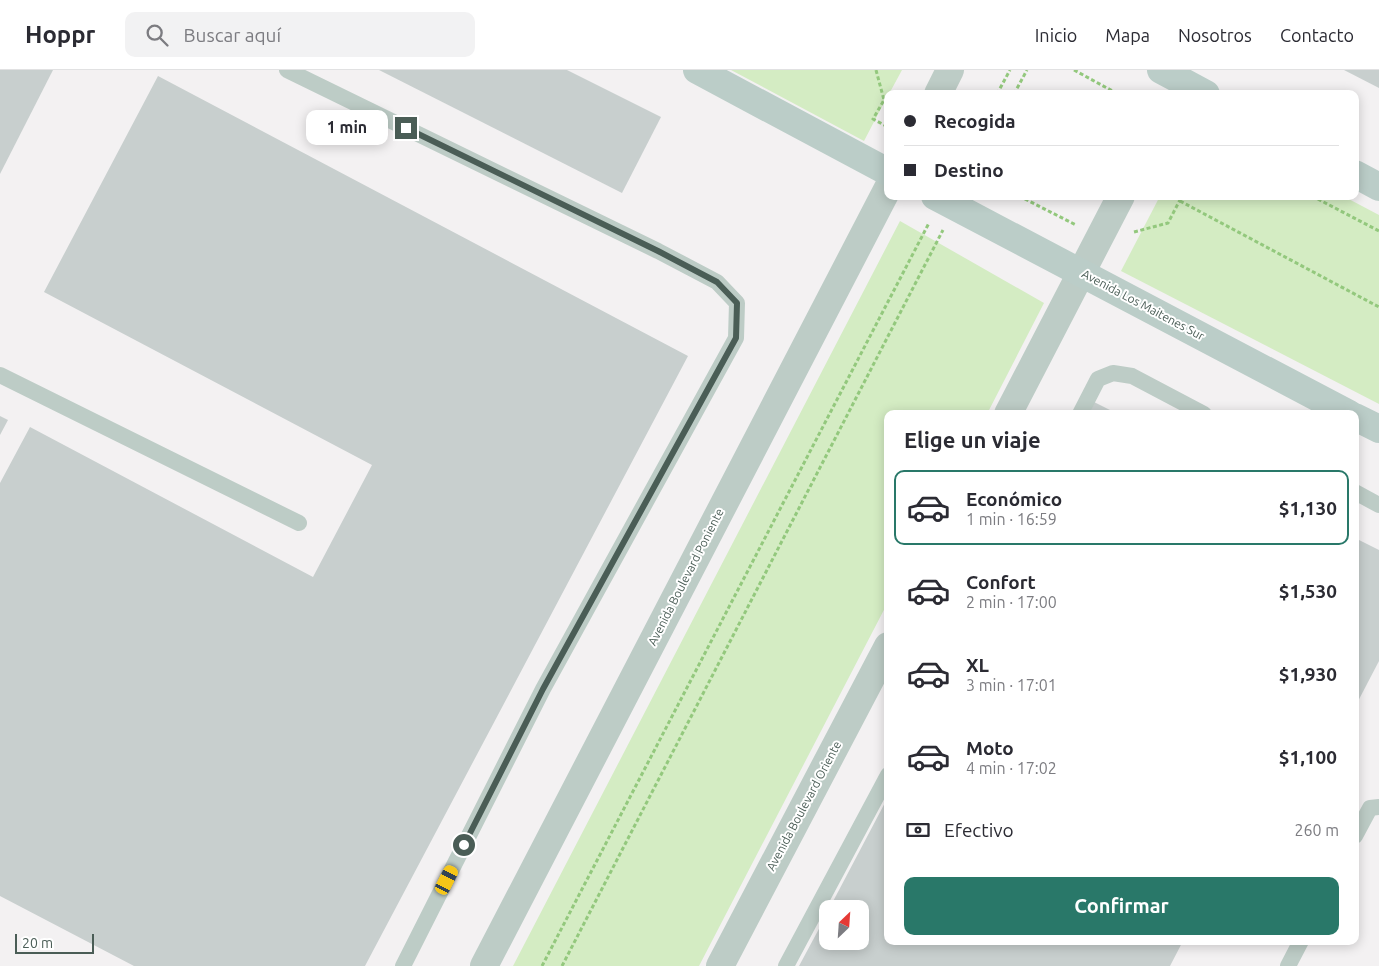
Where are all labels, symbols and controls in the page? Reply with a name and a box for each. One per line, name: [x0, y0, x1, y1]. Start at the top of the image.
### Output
search box: [125, 12, 475, 57]
text: Hoppr: [25, 21, 95, 48]
icon: search: [143, 21, 171, 49]
text: Buscar aquí: [183, 24, 281, 46]
text: Inicio: [1035, 25, 1077, 45]
text: Mapa: [1105, 25, 1150, 45]
text: Nosotros: [1178, 25, 1252, 45]
text: Contacto: [1280, 25, 1354, 45]
callout: 1 min: [306, 110, 388, 146]
text: Recogida: [934, 110, 1016, 132]
route end: [395, 117, 417, 139]
text: 1 min: [327, 118, 367, 136]
text: Destino: [934, 159, 1004, 181]
street label: Avenida Los Maitenes Sur: [1080, 267, 1207, 343]
text: Elige un viaje: [904, 427, 1041, 452]
icon: car: [906, 485, 951, 530]
text: Económico: [966, 488, 1062, 510]
text: $1,130: [1279, 497, 1337, 519]
street label: Avenida Boulevard Poniente: [645, 506, 726, 647]
text: 1 min · 16:59: [966, 510, 1057, 528]
icon: car: [906, 568, 951, 613]
text: Confort: [966, 571, 1036, 593]
text: $1,530: [1279, 580, 1337, 602]
text: 2 min · 17:00: [966, 593, 1057, 611]
icon: car: [906, 651, 951, 696]
text: XL: [966, 654, 989, 676]
text: $1,930: [1279, 663, 1337, 685]
text: 3 min · 17:01: [966, 676, 1057, 694]
icon: car: [906, 734, 951, 779]
text: Moto: [966, 737, 1014, 759]
street label: Avenida Boulevard Oriente: [764, 739, 843, 873]
text: $1,100: [1279, 746, 1337, 768]
text: 4 min · 17:02: [966, 759, 1057, 777]
icon: cash: [904, 816, 932, 844]
text: Efectivo: [944, 819, 1014, 841]
text: 260 m: [1294, 821, 1339, 839]
route start: [453, 834, 475, 856]
car: [433, 863, 460, 897]
button: Confirmar: [904, 877, 1339, 935]
north arrow: [819, 900, 869, 950]
map controls: [819, 900, 869, 950]
scale bar: [15, 931, 94, 954]
text: 20 m: [22, 935, 53, 951]

